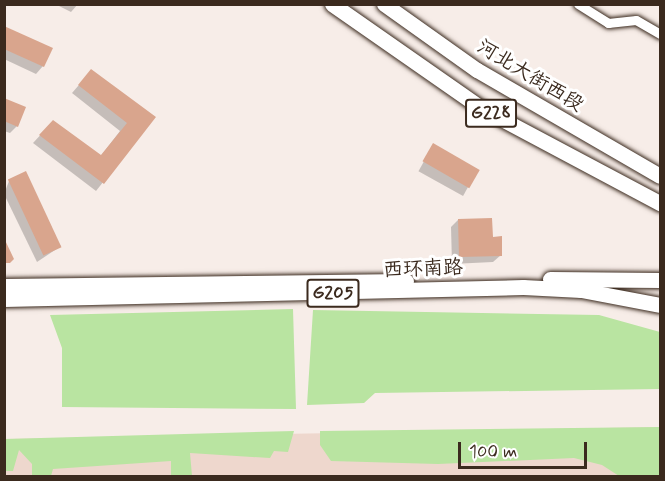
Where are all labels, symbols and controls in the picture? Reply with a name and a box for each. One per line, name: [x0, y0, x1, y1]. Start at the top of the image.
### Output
street label: 河北大街西段: [472, 35, 588, 117]
road number: G228: [464, 98, 518, 128]
street label: 西环南路: [383, 256, 463, 282]
road number: G205: [306, 278, 360, 308]
scale bar: [461, 430, 590, 468]
text: 100 m: [469, 440, 517, 464]

